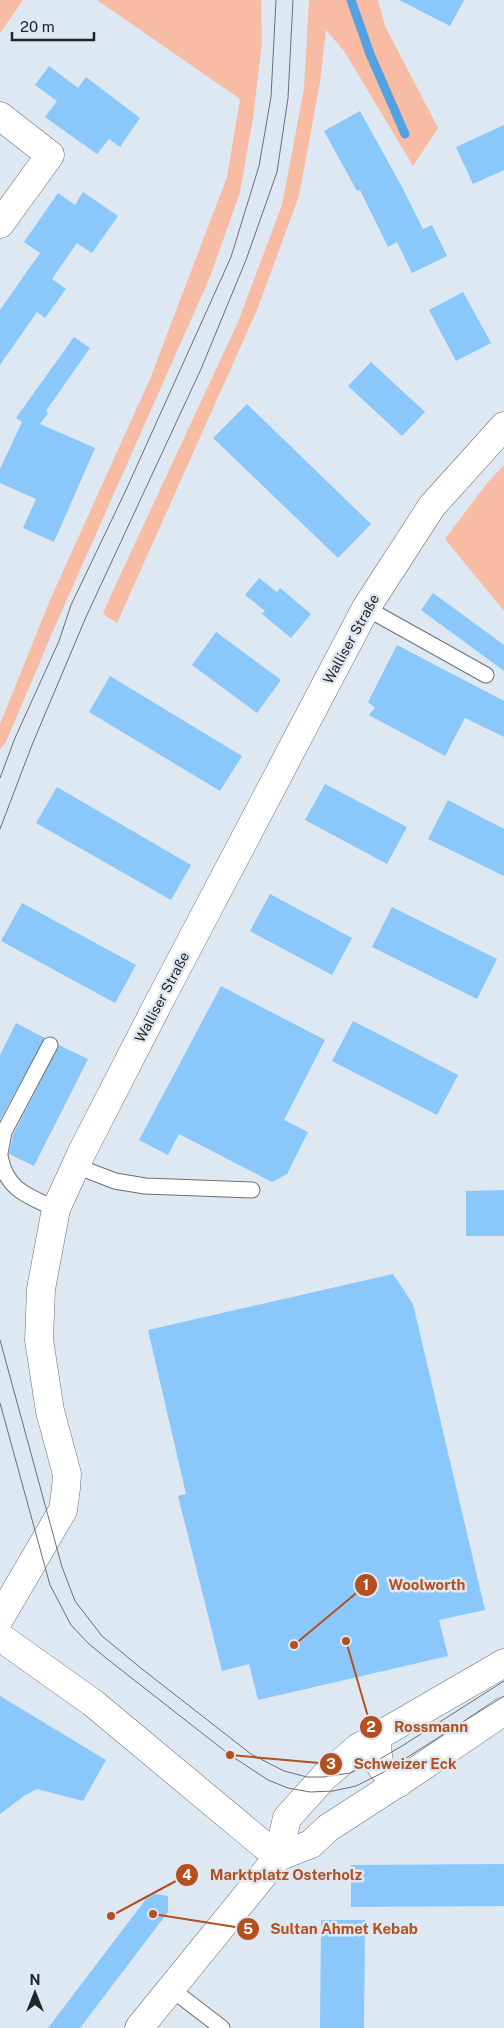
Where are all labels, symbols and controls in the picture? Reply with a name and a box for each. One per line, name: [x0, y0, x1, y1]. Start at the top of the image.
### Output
scale bar: [12, 10, 95, 42]
text: 20 m: [20, 18, 55, 35]
street label: Walliser Straße: [320, 591, 382, 687]
street label: Walliser Straße: [132, 949, 193, 1045]
callout: Woolworth: [353, 1570, 475, 1600]
text: 1: [363, 1576, 369, 1593]
text: Woolworth: [389, 1576, 466, 1593]
callout: Rossmann: [359, 1712, 478, 1742]
text: 2: [366, 1718, 376, 1735]
text: Rossmann: [394, 1718, 468, 1735]
callout: Schweizer Eck: [318, 1749, 467, 1779]
text: 3: [326, 1755, 336, 1772]
text: Schweizer Eck: [353, 1755, 457, 1772]
callout: Marktplatz Osterholz: [174, 1860, 372, 1890]
text: 4: [182, 1866, 192, 1883]
text: Marktplatz Osterholz: [210, 1866, 362, 1883]
callout: Sultan Ahmet Kebab: [236, 1914, 428, 1944]
text: 5: [243, 1920, 253, 1937]
text: Sultan Ahmet Kebab: [270, 1920, 418, 1937]
north arrow: [10, 1968, 60, 2018]
text: N: [30, 1972, 40, 1988]

